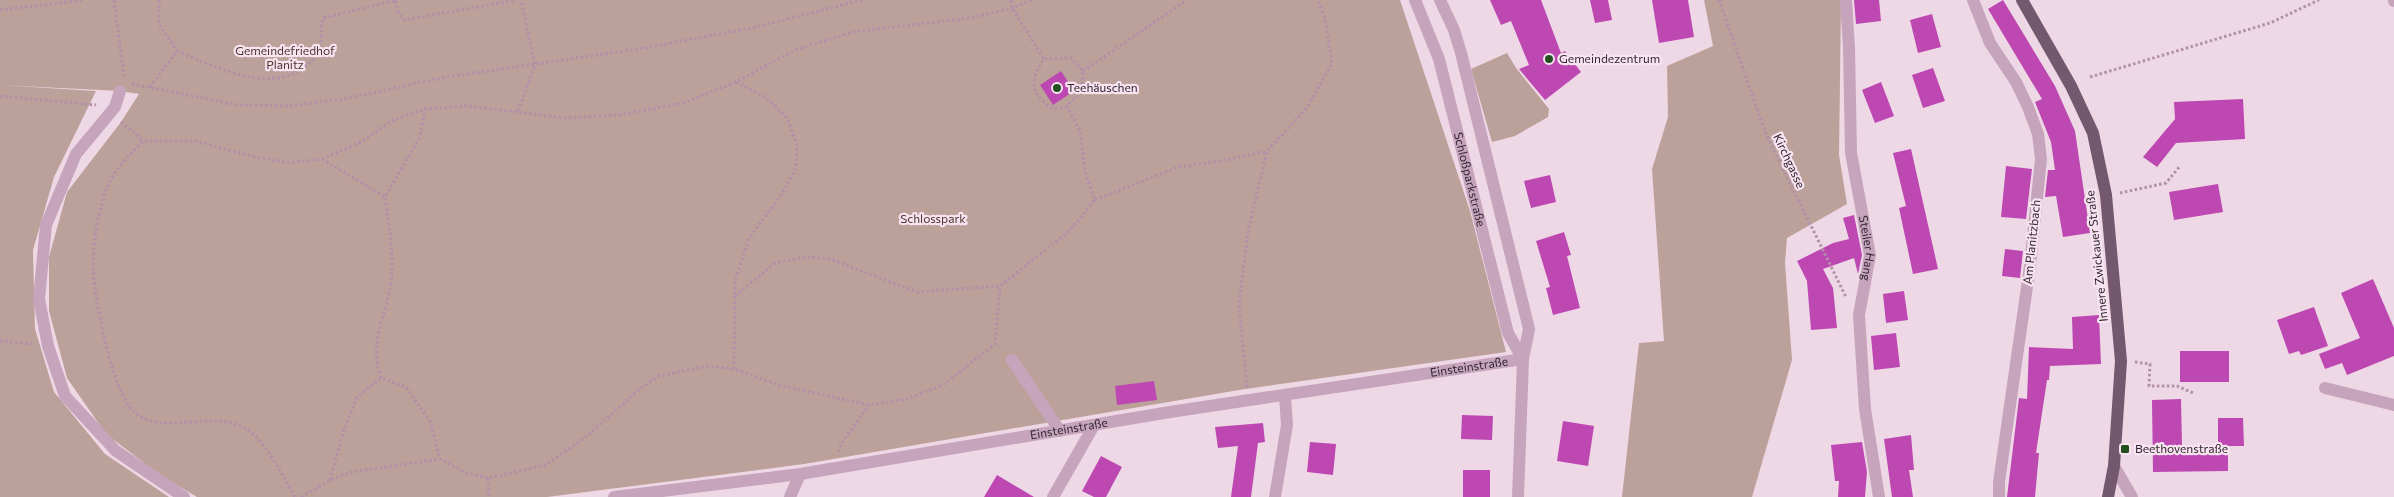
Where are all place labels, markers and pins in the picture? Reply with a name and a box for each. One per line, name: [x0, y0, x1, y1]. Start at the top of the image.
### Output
place label: Gemeindezentrum: [1559, 51, 1660, 65]
marker: Gemeindezentrum: [1543, 53, 1555, 65]
place label: Teehäuschen: [1067, 80, 1138, 94]
marker: Teehäuschen: [1051, 82, 1063, 94]
place label: Beethovenstraße: [2135, 441, 2228, 455]
marker: Beethovenstraße: [2119, 443, 2131, 455]

